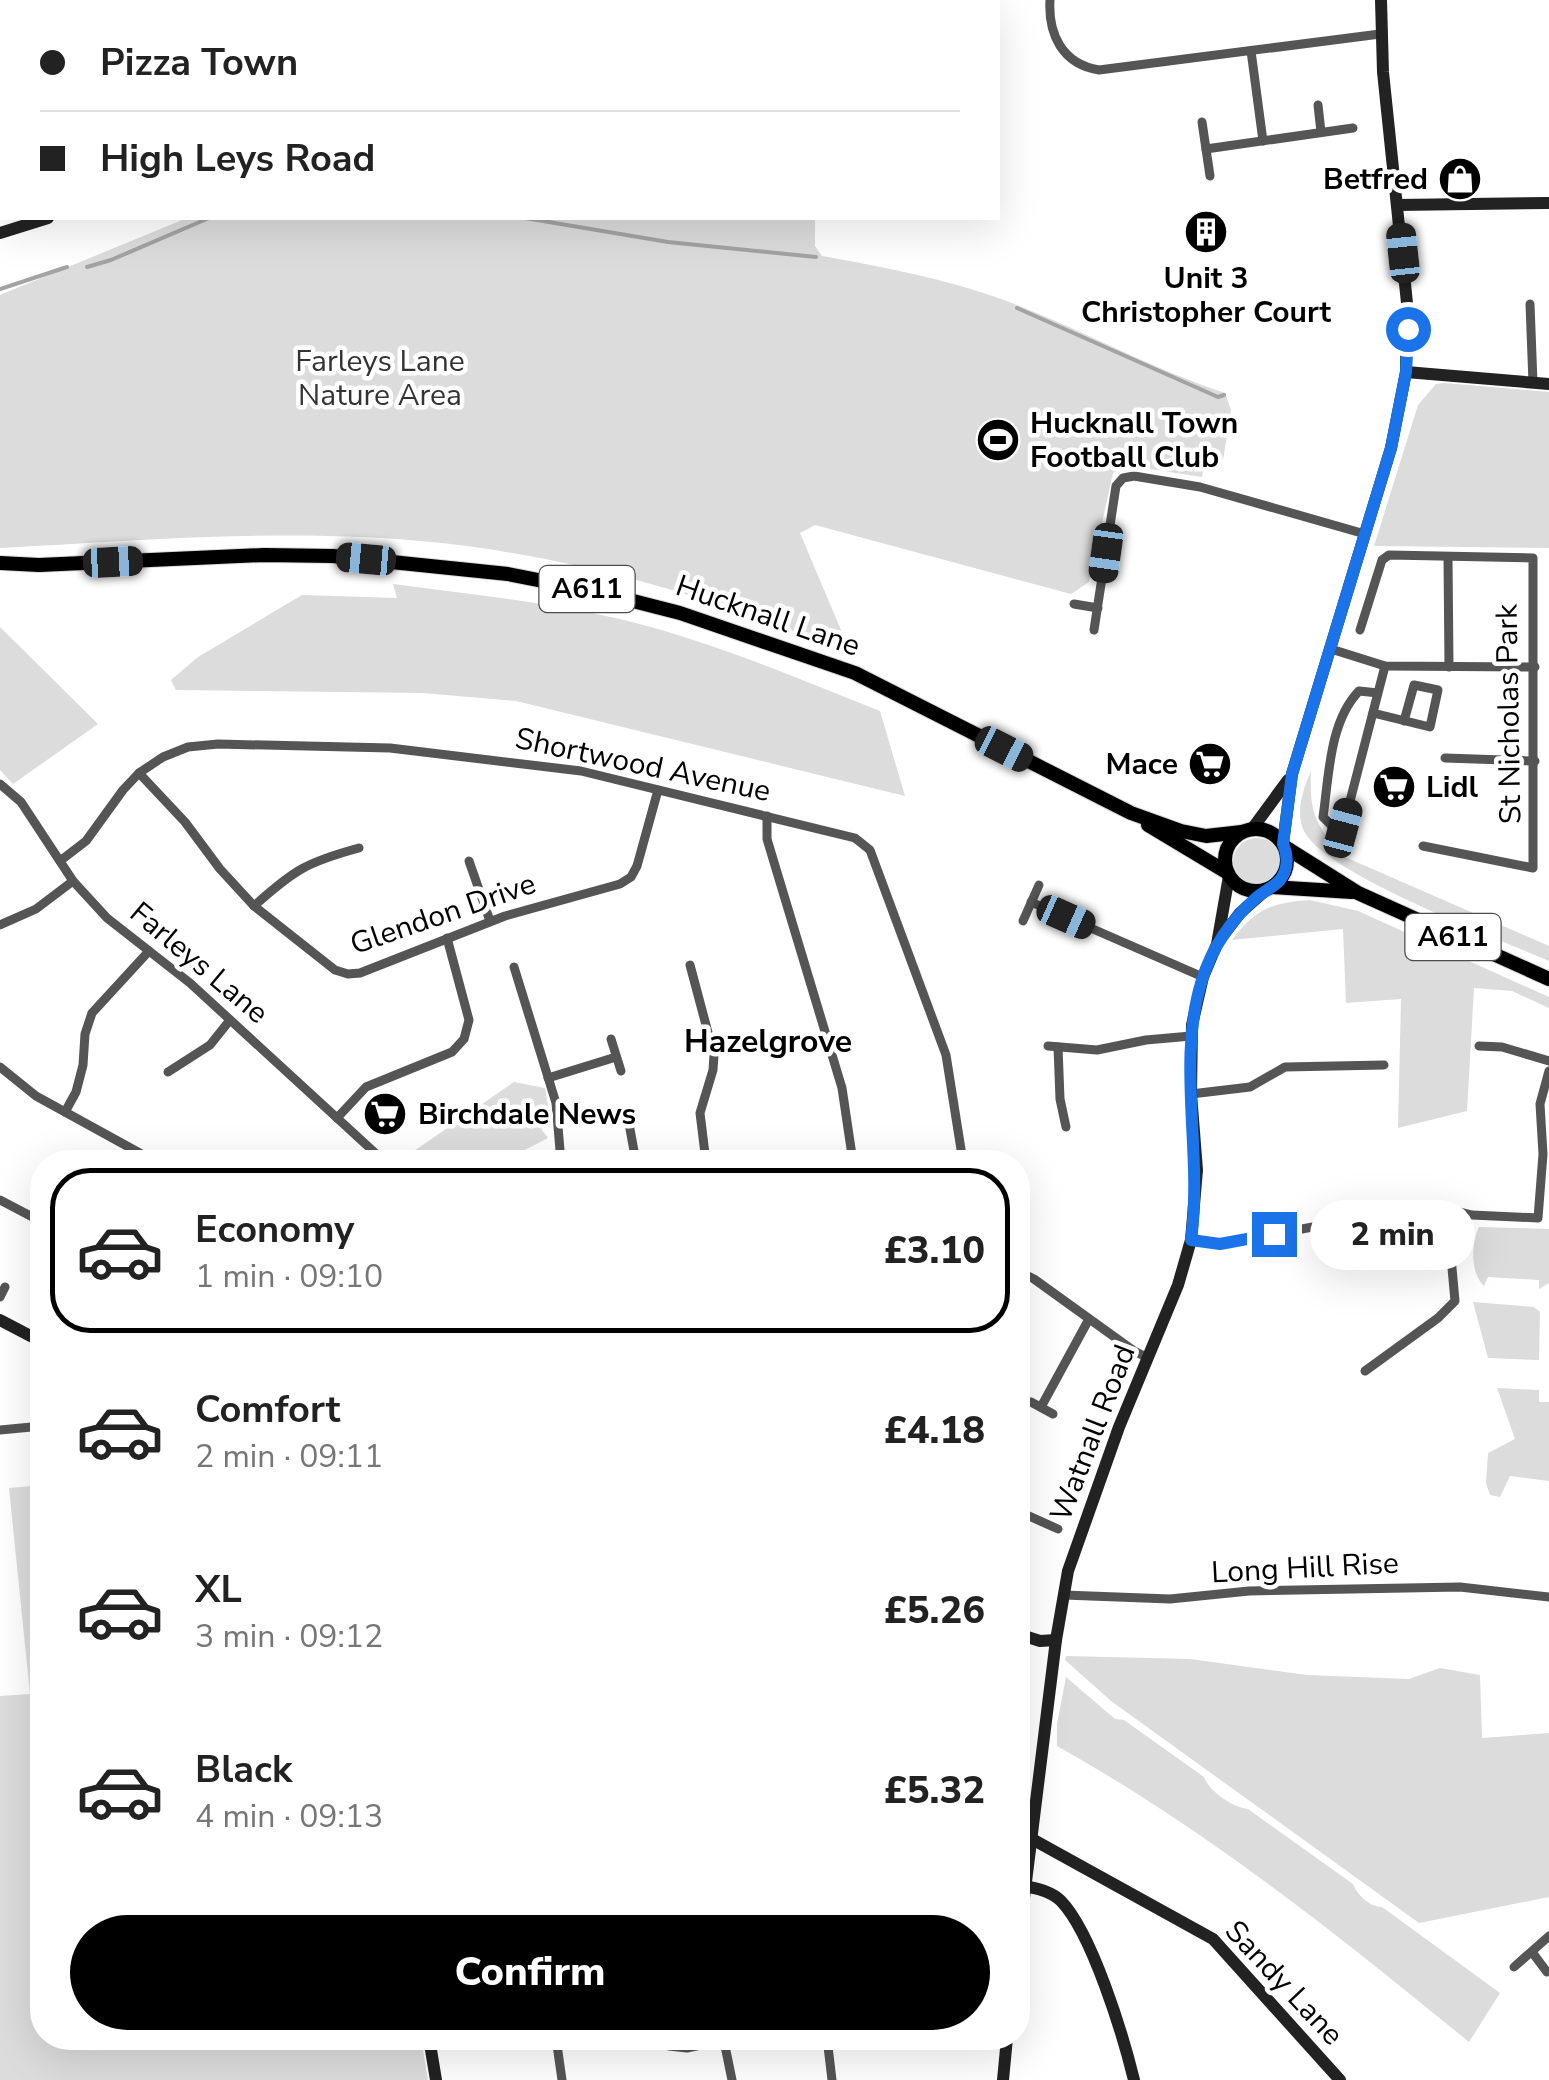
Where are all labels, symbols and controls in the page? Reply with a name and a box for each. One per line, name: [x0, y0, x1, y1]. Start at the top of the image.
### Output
text: Pizza Town: [100, 37, 298, 88]
text: High Leys Road: [100, 133, 375, 184]
shop icon: Betfred: [1437, 156, 1483, 202]
place label: Betfred: [1323, 159, 1428, 200]
building icon: Unit 3 Christopher Court: [1183, 209, 1229, 255]
car: [1385, 222, 1421, 284]
place label: Unit 3 Christopher Court: [1081, 258, 1332, 333]
route start: [1386, 307, 1431, 352]
park label: Farleys Lane Nature Area: [295, 341, 465, 416]
place label: Hucknall Town Football Club: [1030, 403, 1238, 478]
sports icon: Hucknall Town Football Club: [975, 417, 1021, 463]
car: [1087, 521, 1125, 585]
car: [335, 541, 397, 577]
car: [82, 545, 144, 579]
street label: Hucknall Lane: [670, 565, 866, 667]
road number: A611: [540, 566, 634, 612]
street label: St Nicholas Park: [1487, 603, 1531, 824]
street label: Shortwood Avenue: [512, 718, 774, 812]
car: [970, 722, 1038, 776]
supermarket icon: Mace: [1187, 741, 1233, 787]
place label: Mace: [1105, 744, 1178, 785]
supermarket icon: Lidl: [1371, 764, 1417, 810]
place label: Lidl: [1426, 767, 1479, 808]
car: [1321, 795, 1365, 861]
street label: Glendon Drive: [345, 863, 541, 965]
car: [1032, 891, 1100, 943]
street label: Farleys Lane: [121, 893, 277, 1033]
road number: A611: [1406, 914, 1500, 960]
district label: Hazelgrove: [684, 1020, 852, 1063]
supermarket icon: Birchdale News: [362, 1091, 408, 1137]
place label: Birchdale News: [418, 1094, 636, 1135]
callout: 2 min: [1309, 1199, 1474, 1269]
text: Economy: [195, 1204, 354, 1255]
icon: car: [75, 1206, 165, 1296]
route end: [1252, 1212, 1297, 1257]
text: 2 min: [1350, 1213, 1435, 1256]
text: £3.10: [884, 1225, 985, 1276]
text: 1 min · 09:10: [195, 1255, 383, 1298]
street label: Watnall Road: [1041, 1339, 1145, 1527]
text: Comfort: [195, 1384, 340, 1435]
icon: car: [75, 1386, 165, 1476]
text: £4.18: [884, 1405, 985, 1456]
text: 2 min · 09:11: [195, 1435, 383, 1478]
street label: Long Hill Rise: [1210, 1543, 1400, 1593]
text: XL: [195, 1564, 242, 1615]
icon: car: [75, 1566, 165, 1656]
text: £5.26: [884, 1585, 985, 1636]
text: 3 min · 09:12: [195, 1615, 383, 1658]
text: Black: [195, 1744, 292, 1795]
icon: car: [75, 1746, 165, 1836]
text: £5.32: [884, 1765, 985, 1816]
text: 4 min · 09:13: [195, 1795, 383, 1838]
street label: Sandy Lane: [1215, 1912, 1353, 2054]
button: Confirm: [70, 1915, 990, 2030]

